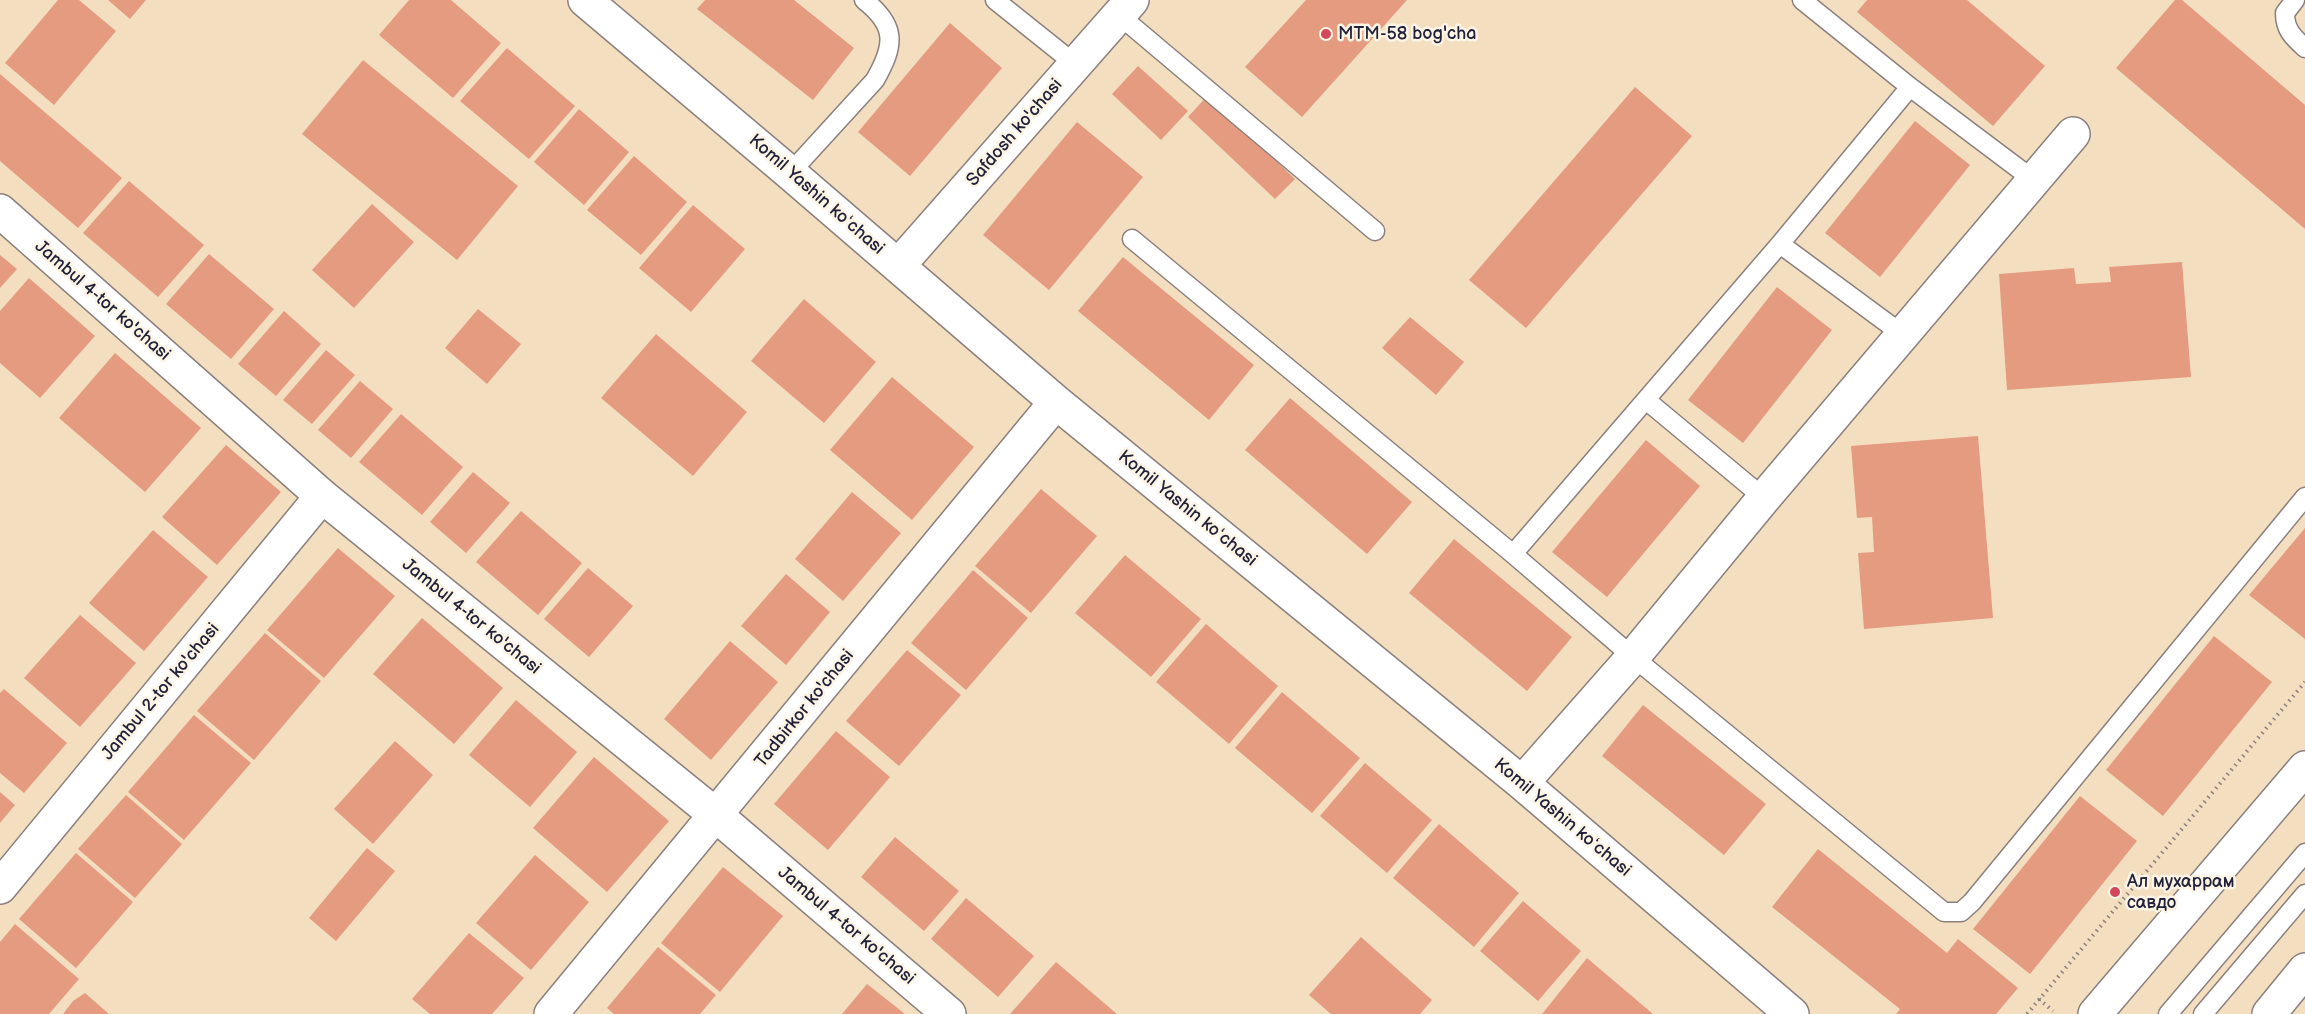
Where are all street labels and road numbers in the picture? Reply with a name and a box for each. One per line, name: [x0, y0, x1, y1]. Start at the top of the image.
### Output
street label: Safdosh ko'chasi: [962, 75, 1068, 191]
street label: Komil Yashin koʻchasi: [744, 130, 888, 260]
street label: Jambul 4-tor ko'chasi: [30, 236, 174, 366]
street label: Komil Yashin koʻchasi: [1113, 446, 1261, 572]
street label: Jambul 4-tor ko'chasi: [397, 554, 545, 680]
street label: Jambul 2-tor ko'chasi: [97, 619, 225, 765]
street label: Tadbirkor ko'chasi: [751, 646, 859, 772]
street label: Komil Yashin koʻchasi: [1489, 754, 1635, 882]
street label: Jambul 4-tor ko'chasi: [773, 862, 919, 990]

